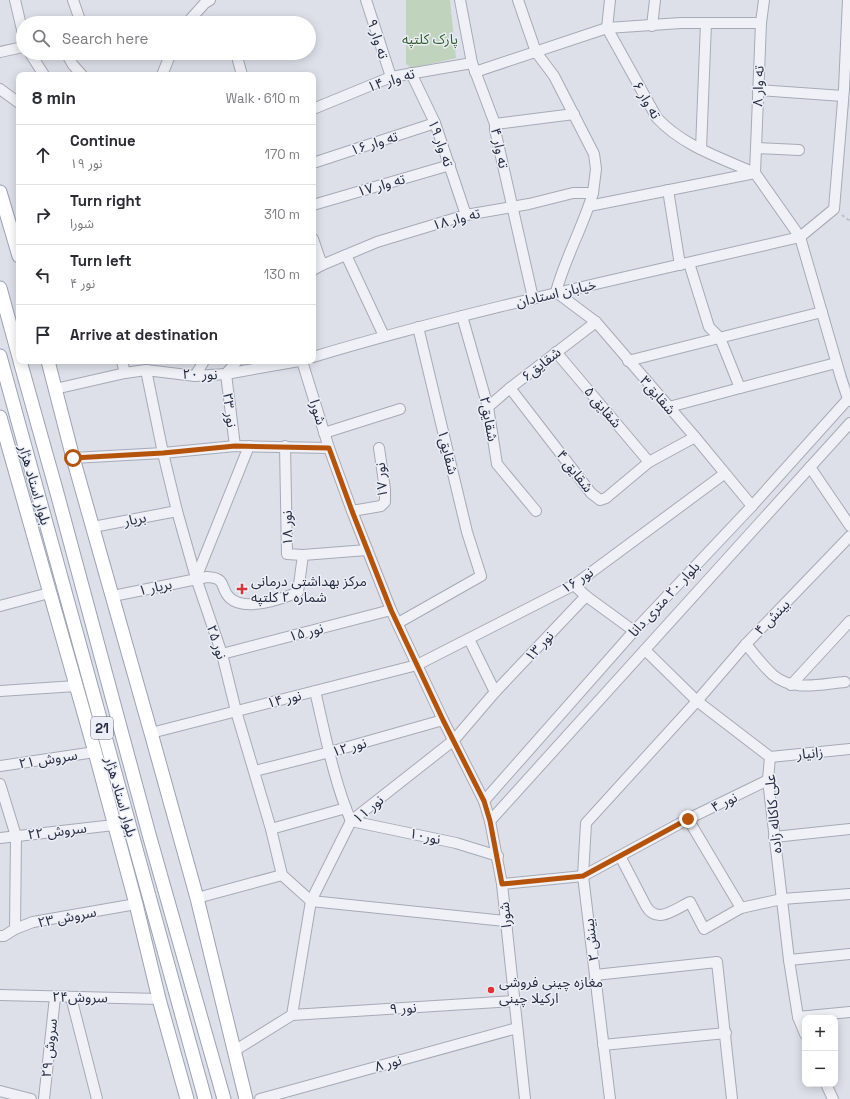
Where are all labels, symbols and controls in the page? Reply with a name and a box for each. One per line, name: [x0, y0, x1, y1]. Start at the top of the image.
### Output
search box: [16, 16, 316, 60]
street label: ته وار ۹: [363, 17, 393, 61]
icon: search: [30, 27, 52, 49]
text: Search here: [62, 29, 148, 48]
park label: پارک کلتپه: [402, 30, 458, 49]
street label: ته وار ۱۴: [365, 64, 417, 96]
street label: ته وار ۸: [748, 65, 768, 107]
street label: ته وار ۶: [629, 78, 665, 122]
text: 8 min: [32, 87, 76, 109]
text: Walk · 610 m: [226, 90, 300, 107]
street label: ته وار ۱۹: [424, 117, 458, 169]
street label: ته وار ۴: [487, 126, 513, 170]
street label: ته وار ۱۶: [348, 127, 400, 159]
text: Continue: [70, 131, 136, 150]
icon: ahead: [32, 144, 54, 166]
text: 170 m: [264, 146, 300, 163]
text: نور ۱۹: [70, 155, 103, 172]
street label: ته وار ۱۷: [355, 170, 407, 200]
text: Turn right: [70, 191, 141, 210]
icon: right: [32, 204, 54, 226]
street label: ته وار ۱۸: [430, 204, 482, 234]
text: 310 m: [264, 206, 300, 223]
text: شورا: [70, 215, 94, 232]
text: Turn left: [70, 251, 132, 270]
icon: left: [32, 264, 54, 286]
text: 130 m: [264, 266, 300, 283]
text: نور ۴: [70, 275, 95, 292]
street label: خیابان استادان: [514, 275, 598, 311]
icon: arrive: [32, 324, 54, 346]
text: Arrive at destination: [70, 325, 218, 344]
street label: شقایق۶: [518, 343, 565, 386]
street label: نور ۲۰: [182, 365, 218, 383]
street label: شقایق۳: [636, 372, 680, 419]
street label: شقایق ۵: [580, 382, 626, 432]
street label: نور ۲۳: [219, 391, 241, 429]
street label: شقایق۲: [475, 395, 502, 443]
street label: شورا: [306, 397, 330, 427]
street label: شقایق۱: [433, 428, 462, 477]
street label: بلوار استاد هژار: [15, 442, 55, 527]
street label: شقایق ۴: [552, 446, 597, 497]
route start: [64, 449, 82, 467]
street label: نور ۱۷: [371, 462, 391, 498]
street label: بریار: [121, 508, 148, 530]
street label: نور ۱۸: [278, 510, 296, 546]
street label: بلوار ۲۰ متری دانا: [625, 557, 704, 640]
street label: نور ۱۶: [557, 563, 597, 597]
place label: مرکز بهداشتی درمانی شماره ۲ کلتپه: [251, 572, 367, 607]
street label: بریار ۱: [137, 575, 174, 599]
marker: مرکز بهداشتی درمانی شماره ۲ کلتپه: [236, 583, 248, 595]
street label: بینش ۴: [751, 595, 794, 639]
street label: نور ۱۵: [287, 619, 326, 645]
street label: نور ۲۵: [203, 623, 231, 662]
street label: نور ۱۳: [520, 627, 558, 665]
street label: نور ۱۴: [265, 686, 303, 712]
road number: 21: [91, 717, 113, 739]
street label: نور ۱۲: [330, 733, 369, 760]
street label: زانیار: [795, 743, 824, 763]
street label: سروش ۲۱: [17, 745, 79, 773]
street label: بلوار استاد هژار: [101, 754, 141, 839]
street label: علی کاکاله زاده: [761, 774, 785, 854]
street label: نور ۴: [708, 788, 740, 816]
street label: نور ۱۱: [349, 791, 387, 827]
route end: [679, 810, 697, 828]
street label: سروش ۲۲: [26, 818, 88, 844]
street label: نور۱۰: [408, 824, 443, 848]
street label: شورا: [495, 901, 515, 929]
street label: سروش ۲۳: [36, 903, 98, 931]
street label: بینش ۲: [579, 917, 603, 963]
place label: مغازه چینی فروشی ارکیلا چینی: [499, 973, 603, 1008]
marker: مغازه چینی فروشی ارکیلا چینی: [486, 985, 496, 995]
street label: سروش۲۴: [52, 988, 108, 1006]
street label: نور ۹: [389, 998, 417, 1018]
map controls: [802, 1015, 838, 1087]
button: +: [802, 1015, 838, 1051]
street label: سروش ۲۹: [37, 1018, 61, 1078]
street label: نور ۸: [372, 1051, 404, 1075]
button: −: [802, 1051, 838, 1087]

